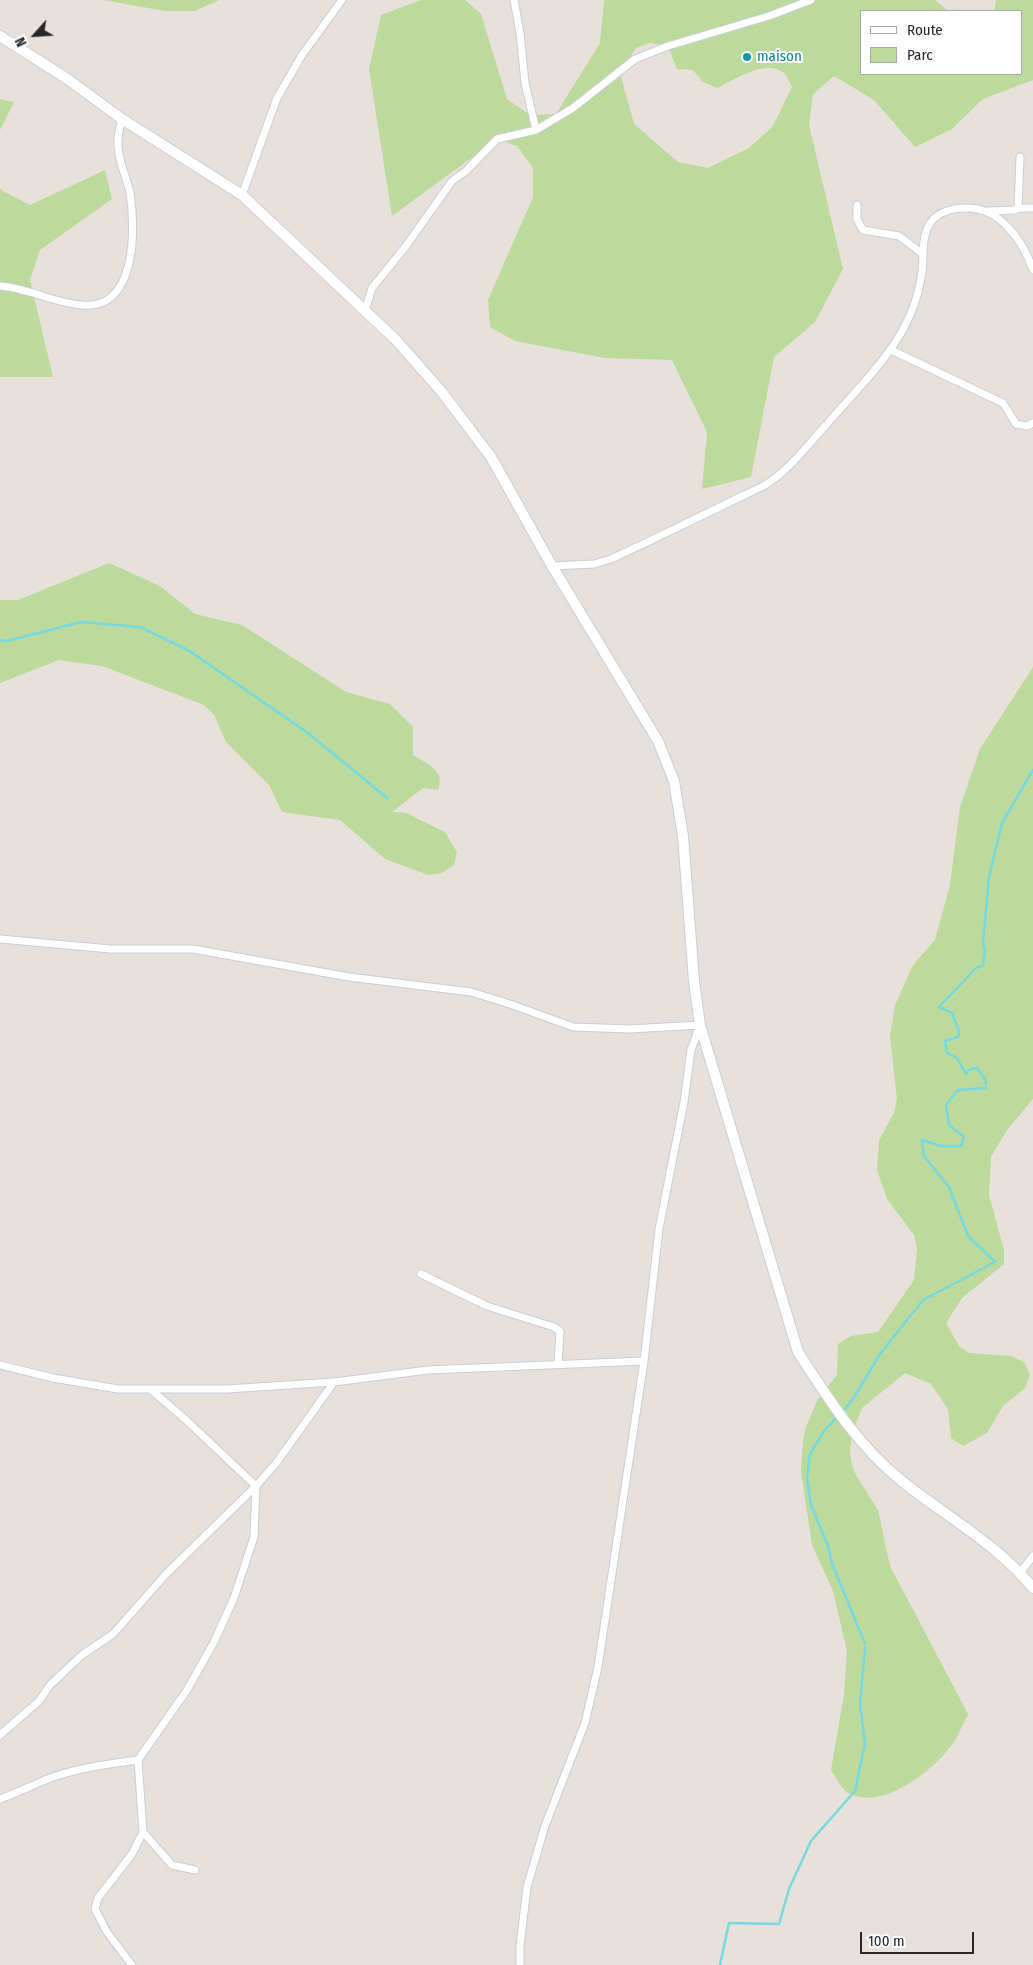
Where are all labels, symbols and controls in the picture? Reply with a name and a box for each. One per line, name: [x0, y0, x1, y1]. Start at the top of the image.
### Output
north arrow: [10, 10, 60, 60]
legend: [860, 10, 1023, 75]
text: Route: [907, 21, 943, 39]
text: N: [12, 34, 31, 49]
text: Parc: [907, 46, 933, 64]
place label: maison: [757, 48, 802, 66]
marker: maison: [741, 51, 753, 63]
scale bar: [863, 1922, 977, 1954]
text: 100 m: [868, 1932, 905, 1950]

